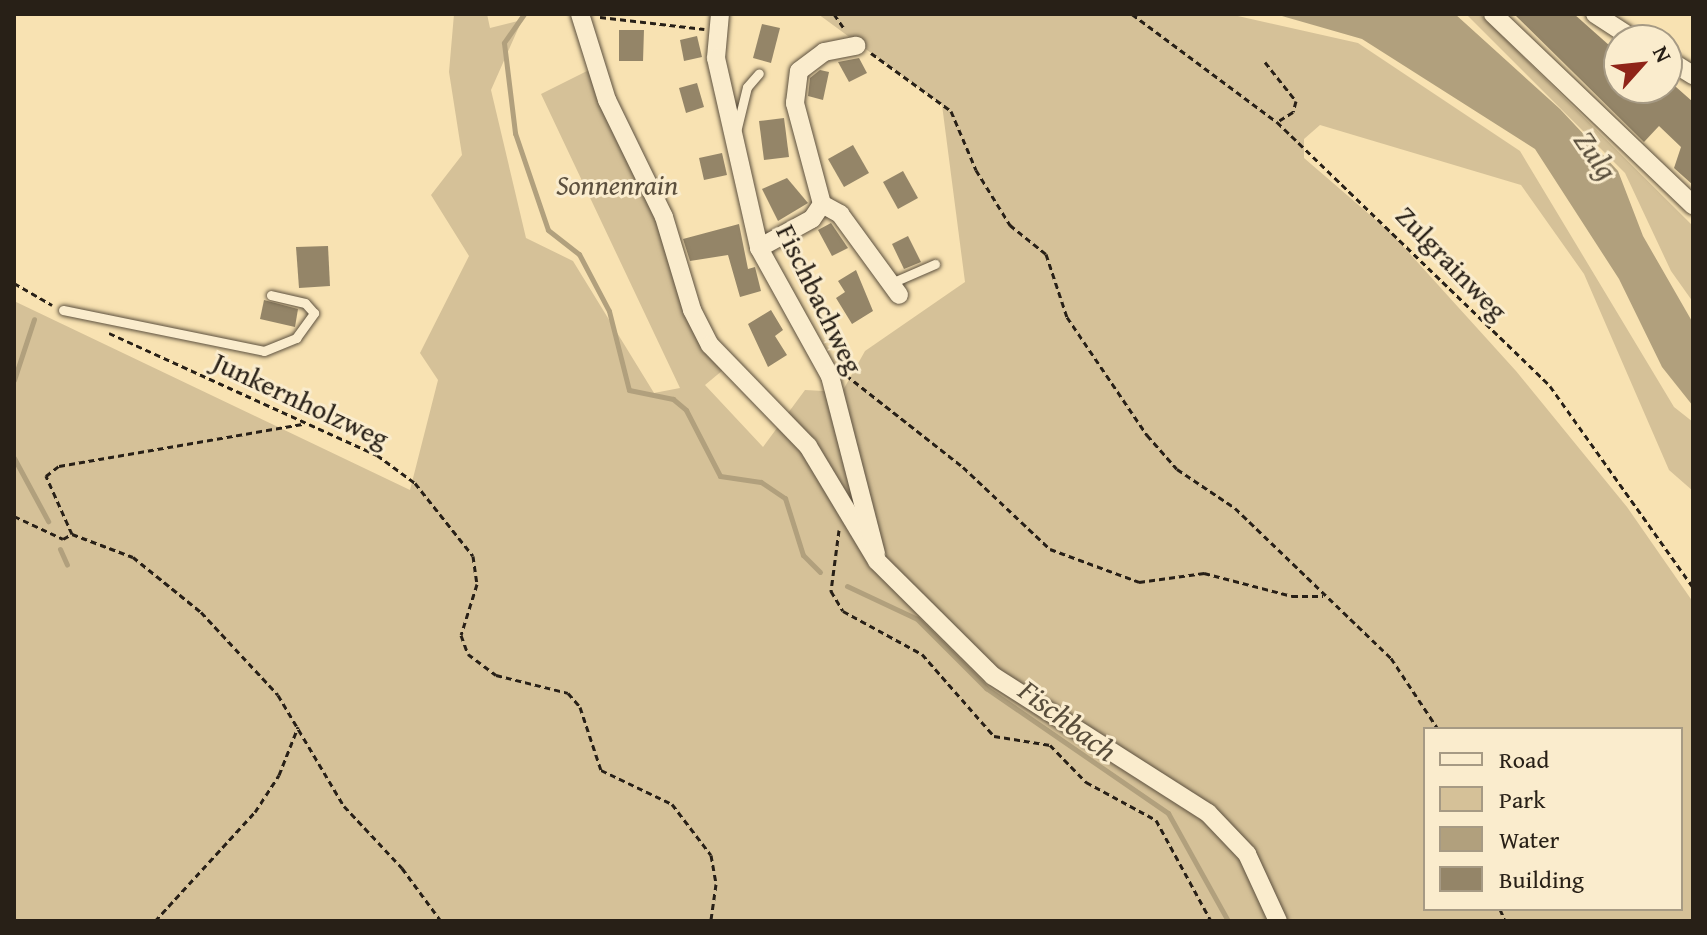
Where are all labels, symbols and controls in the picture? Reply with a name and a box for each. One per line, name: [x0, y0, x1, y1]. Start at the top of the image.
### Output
north arrow: [1603, 24, 1683, 104]
text: N: [1645, 40, 1680, 68]
water label: Zulg: [1567, 124, 1625, 186]
park label: Sonnenrain: [556, 168, 678, 202]
street label: Zulgrainweg: [1389, 199, 1515, 327]
street label: Fischbachweg: [769, 219, 871, 379]
street label: Junkernholzweg: [208, 345, 394, 455]
water label: Fischbach: [1012, 671, 1124, 769]
legend: [1423, 727, 1683, 911]
text: Road: [1499, 742, 1549, 777]
text: Park: [1499, 782, 1545, 817]
text: Water: [1499, 822, 1559, 857]
text: Building: [1499, 862, 1584, 897]

